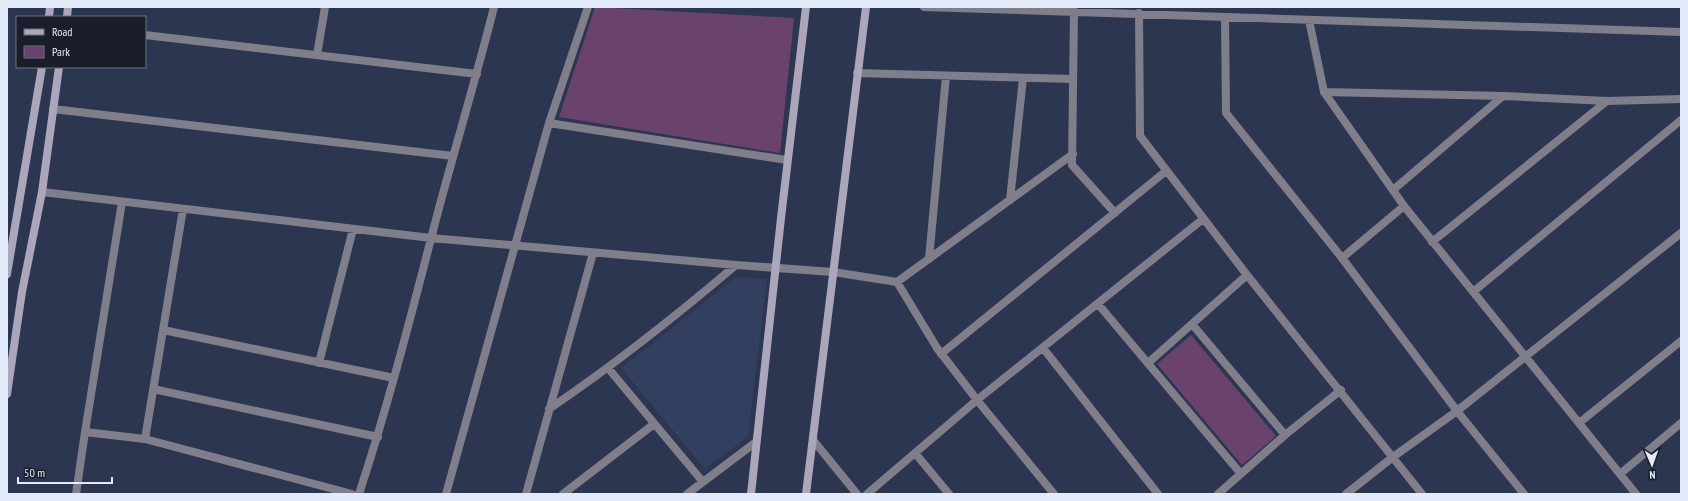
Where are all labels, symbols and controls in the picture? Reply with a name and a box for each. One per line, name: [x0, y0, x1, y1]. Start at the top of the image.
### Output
legend: [16, 16, 146, 68]
text: Road: [52, 24, 72, 39]
text: Park: [52, 44, 70, 59]
north arrow: [1632, 445, 1672, 485]
scale bar: [18, 459, 112, 485]
text: 50 m: [24, 465, 45, 480]
text: N: [1649, 468, 1656, 482]

